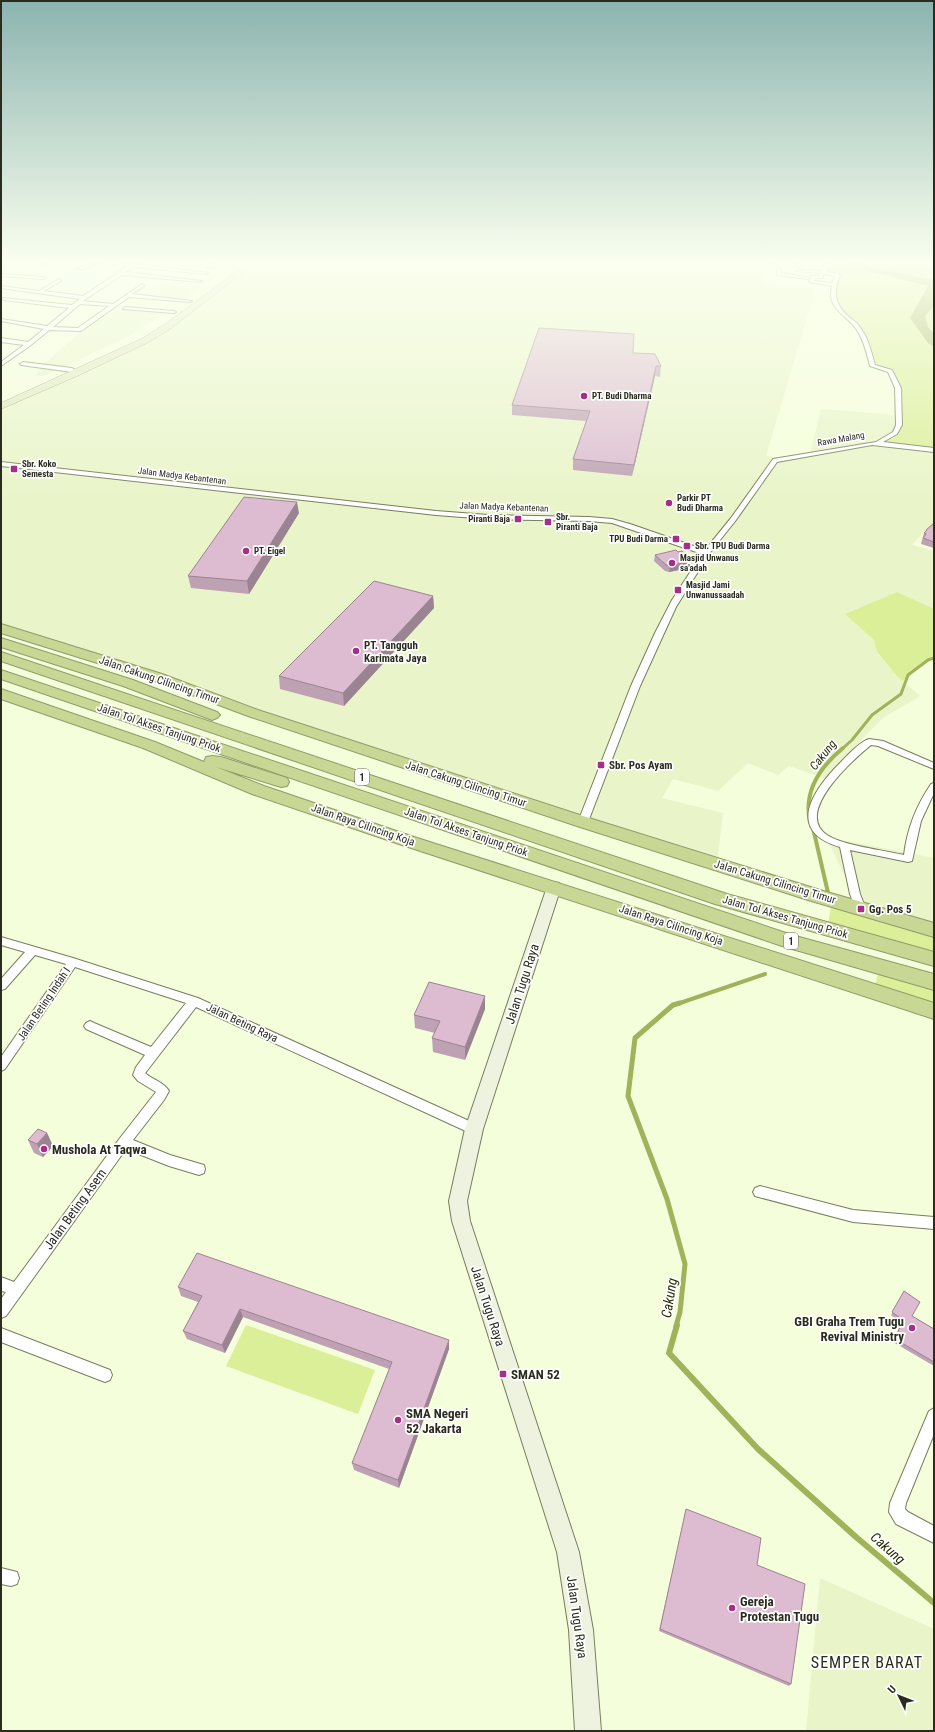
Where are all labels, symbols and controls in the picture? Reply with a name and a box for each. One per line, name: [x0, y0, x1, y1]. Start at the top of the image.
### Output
marker: PT. Budi Dharma: [579, 391, 589, 401]
place label: PT. Budi Dharma: [592, 391, 652, 401]
street label: Rawa Malang: [817, 430, 865, 448]
place label: Sbr. Koko Semesta: [22, 459, 57, 479]
marker: Sbr. Koko Semesta: [9, 464, 19, 474]
street label: Jalan Madya Kebantenan: [137, 466, 227, 486]
place label: Parkir PT Budi Dharma: [677, 493, 723, 513]
marker: Parkir PT Budi Dharma: [664, 498, 674, 508]
street label: Jalan Madya Kebantenan: [459, 500, 549, 514]
place label: Sbr. Piranti Baja: [556, 512, 598, 532]
place label: Piranti Baja: [468, 514, 510, 524]
marker: Piranti Baja: [513, 514, 523, 524]
marker: Sbr. Piranti Baja: [543, 517, 553, 527]
place label: TPU Budi Darma: [609, 534, 668, 544]
marker: TPU Budi Darma: [671, 534, 681, 544]
marker: Sbr. TPU Budi Darma: [682, 541, 692, 551]
place label: Sbr. TPU Budi Darma: [695, 541, 770, 551]
marker: PT. Eigel: [241, 546, 251, 556]
place label: PT. Eigel: [254, 546, 285, 556]
place label: Masjid Unwanus sa'adah: [680, 553, 739, 573]
marker: Masjid Unwanus sa'adah: [667, 558, 677, 568]
place label: Masjid Jami Unwanussaadah: [686, 580, 744, 600]
marker: Masjid Jami Unwanussaadah: [673, 585, 683, 595]
place label: PT. Tangguh Karimata Jaya: [364, 639, 427, 665]
marker: PT. Tangguh Karimata Jaya: [351, 646, 361, 656]
street label: Jalan Cakung Cilincing Timur: [97, 653, 221, 707]
street label: Jalan Tol Akses Tanjung Priok: [96, 701, 223, 755]
water label: Cakung: [807, 737, 839, 773]
street label: Jalan Cakung Cilincing Timur: [404, 758, 529, 810]
place label: Sbr. Pos Ayam: [609, 759, 672, 772]
marker: Sbr. Pos Ayam: [596, 760, 606, 770]
road number: 1: [355, 769, 369, 785]
street label: Jalan Raya Cilincing Koja: [310, 801, 416, 849]
street label: Jalan Tol Akses Tanjung Priok: [403, 805, 530, 859]
street label: Jalan Cakung Cilincing Timur: [713, 857, 838, 907]
street label: Jalan Tol Akses Tanjung Priok: [721, 893, 849, 941]
street label: Jalan Raya Cilincing Koja: [617, 902, 725, 948]
place label: Gg. Pos 5: [869, 903, 912, 916]
marker: Gg. Pos 5: [856, 904, 866, 914]
road number: 1: [784, 933, 798, 949]
street label: Jalan Tugu Raya: [502, 942, 542, 1026]
street label: Jalan Beting Indah I: [15, 965, 73, 1043]
street label: Jalan Beting Raya: [204, 1001, 280, 1045]
place label: Mushola At Taqwa: [52, 1142, 147, 1157]
marker: Mushola At Taqwa: [39, 1144, 49, 1154]
street label: Jalan Beting Asem: [41, 1166, 109, 1252]
street label: Jalan Tugu Raya: [468, 1264, 508, 1348]
water label: Cakung: [658, 1277, 680, 1319]
place label: GBI Graha Trem Tugu Revival Ministry: [794, 1314, 904, 1344]
marker: GBI Graha Trem Tugu Revival Ministry: [907, 1323, 917, 1333]
place label: SMAN 52: [511, 1367, 560, 1382]
marker: SMAN 52: [498, 1369, 508, 1379]
place label: SMA Negeri 52 Jakarta: [406, 1406, 468, 1436]
marker: SMA Negeri 52 Jakarta: [393, 1415, 403, 1425]
water label: Cakung: [868, 1529, 909, 1567]
street label: Jalan Tugu Raya: [564, 1575, 590, 1659]
place label: Gereja Protestan Tugu: [740, 1594, 819, 1624]
marker: Gereja Protestan Tugu: [727, 1603, 737, 1613]
district label: SEMPER BARAT: [811, 1653, 923, 1672]
north arrow: [879, 1676, 919, 1716]
text: U: [885, 1683, 899, 1696]

